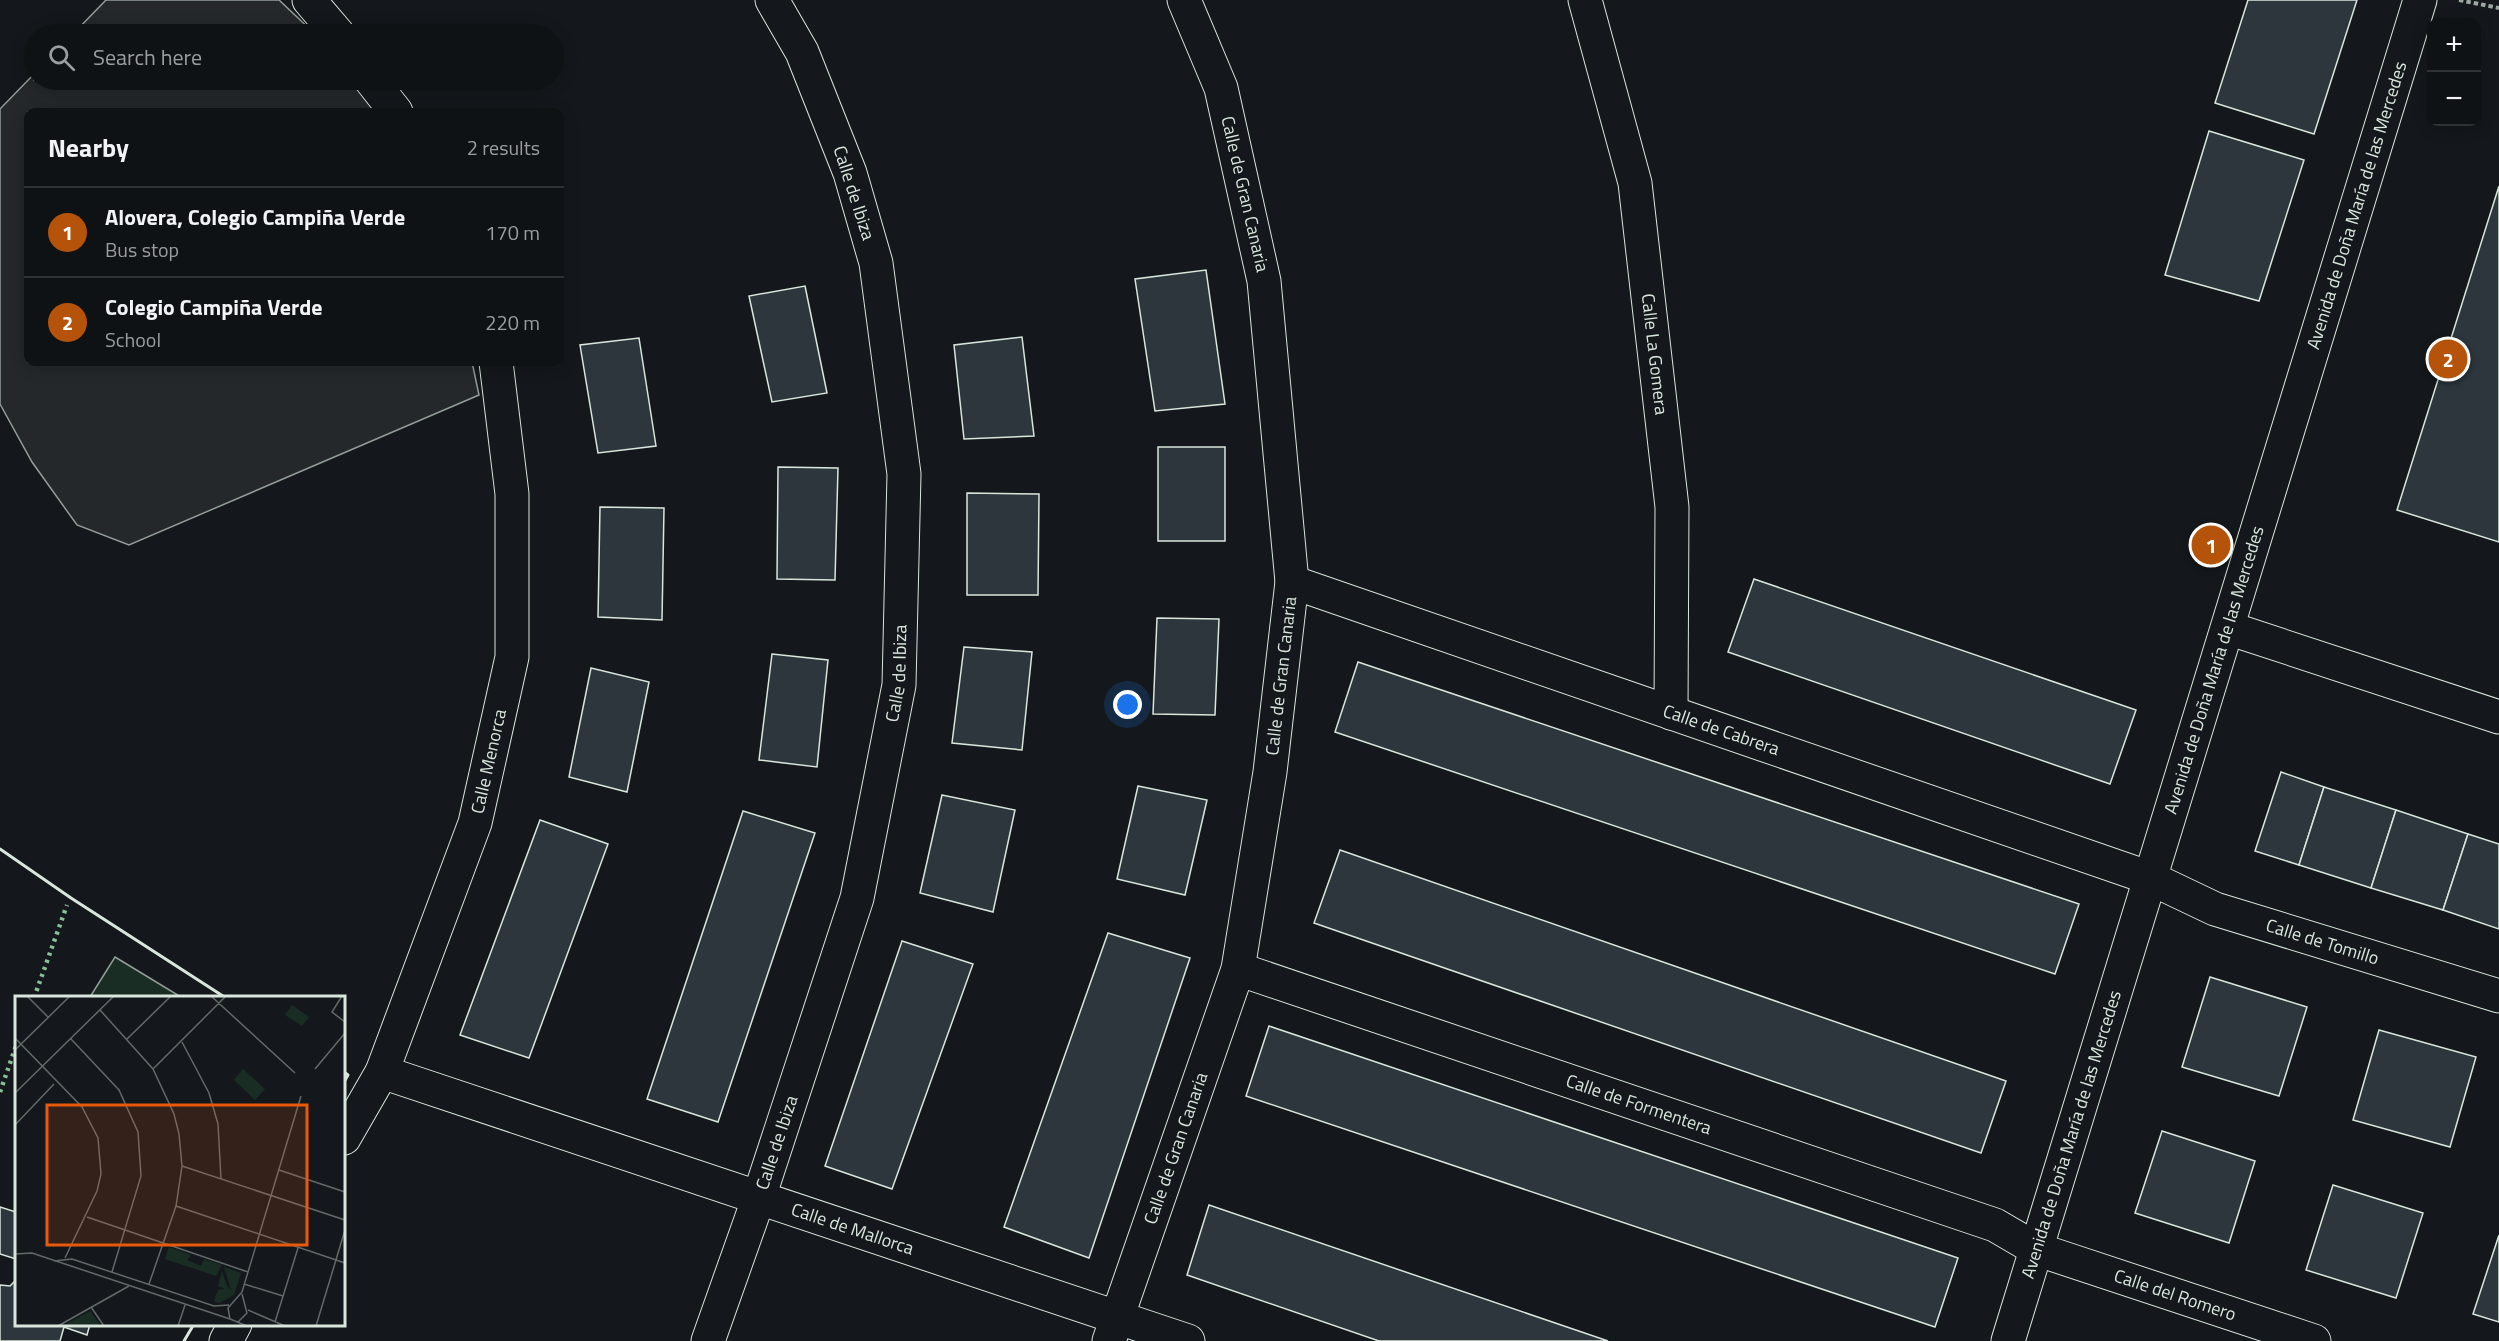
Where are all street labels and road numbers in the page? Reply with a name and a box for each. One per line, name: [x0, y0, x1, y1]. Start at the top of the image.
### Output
street label: Avenida de Doña María de las Mercedes: [2299, 58, 2413, 353]
street label: Calle de Gran Canaria: [1214, 113, 1277, 275]
street label: Calle de Ibiza: [827, 142, 882, 244]
street label: Calle La Gomera: [1635, 292, 1675, 416]
street label: Avenida de Doña María de las Mercedes: [2157, 522, 2271, 817]
street label: Calle de Gran Canaria: [1258, 595, 1303, 757]
street label: Calle de Ibiza: [878, 624, 913, 724]
street label: Calle de Cabrera: [1659, 697, 1783, 762]
street label: Calle Menorca: [463, 706, 513, 816]
street label: Calle de Tomillo: [2263, 911, 2382, 971]
street label: Avenida de Doña María de las Mercedes: [2014, 987, 2128, 1282]
street label: Calle de Formentera: [1562, 1067, 1715, 1141]
street label: Calle de Gran Canaria: [1136, 1068, 1214, 1228]
street label: Calle de Ibiza: [748, 1092, 804, 1193]
street label: Calle de Mallorca: [788, 1196, 918, 1262]
street label: Calle del Romero: [2111, 1262, 2240, 1327]

